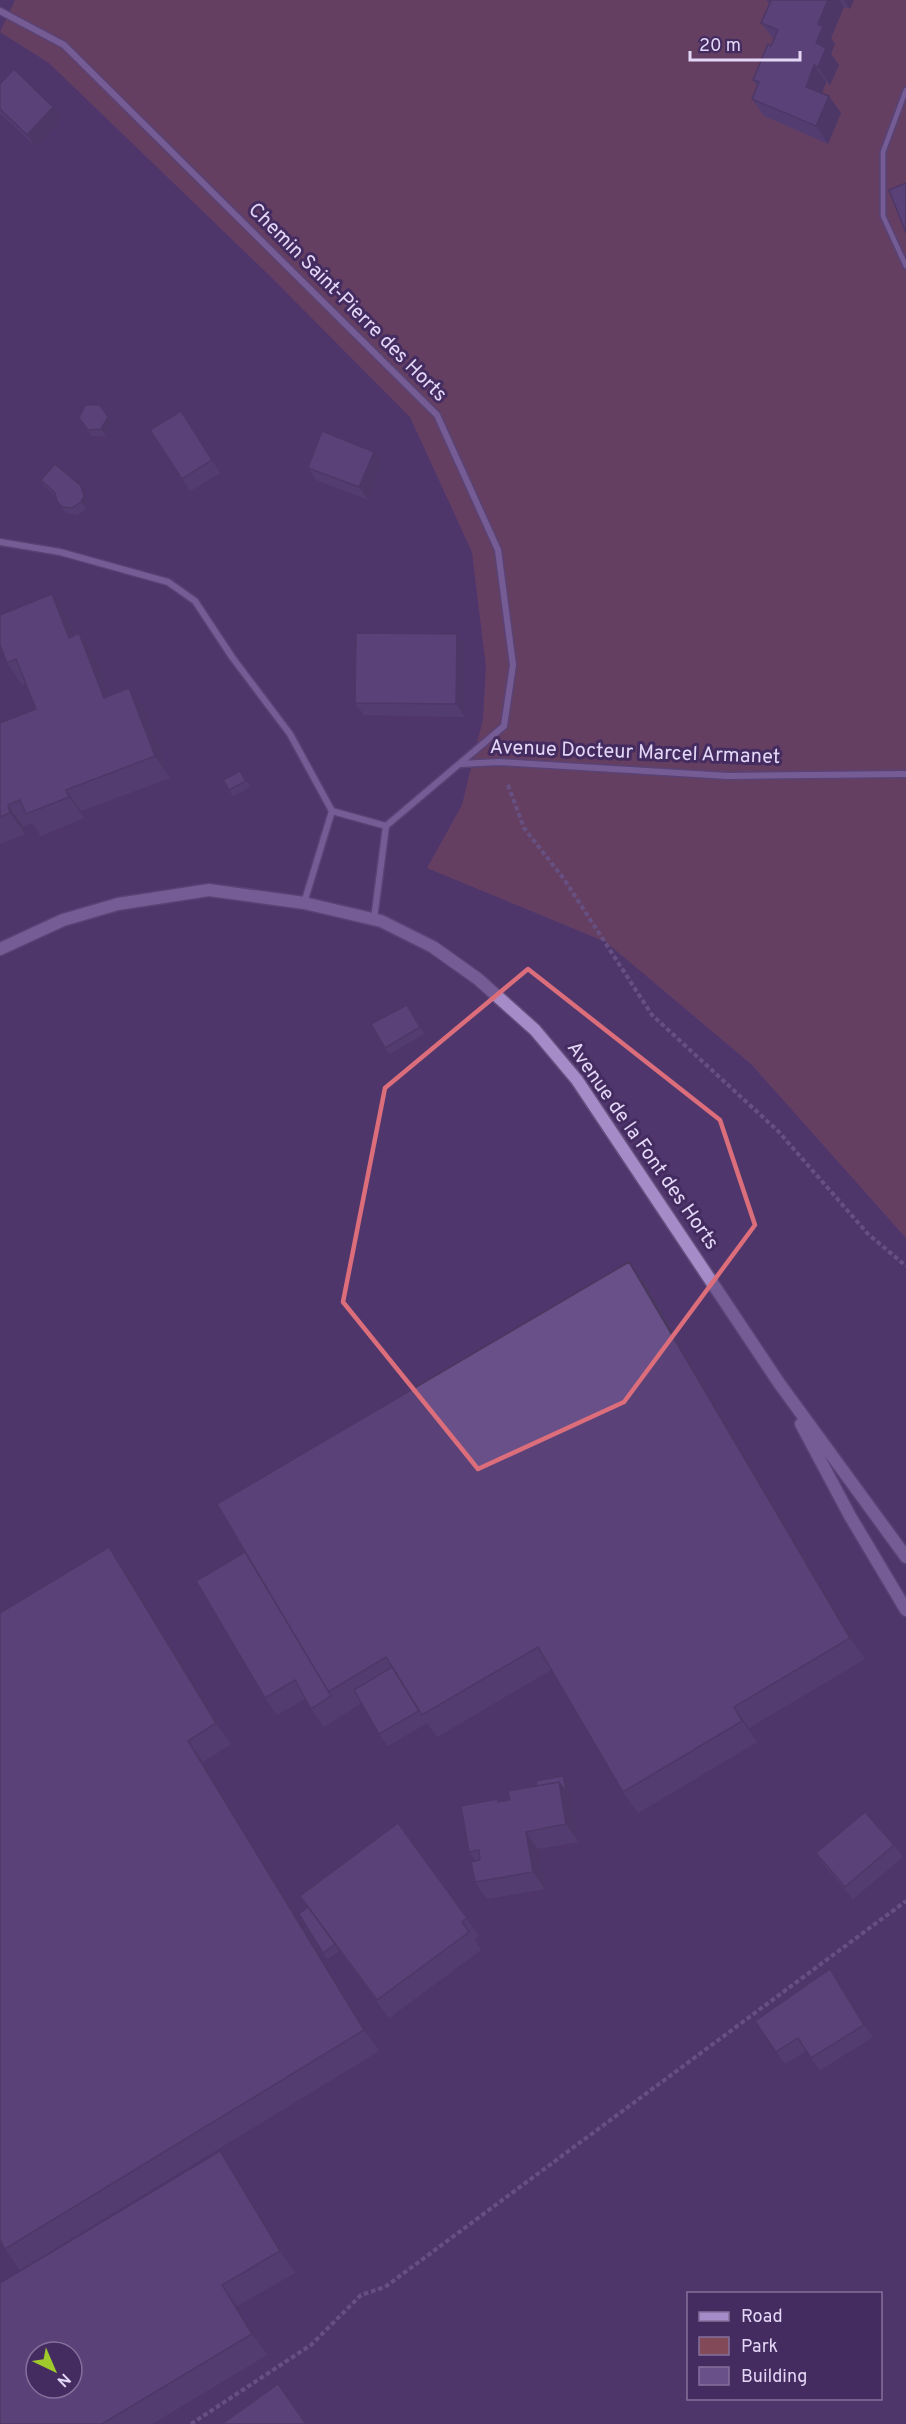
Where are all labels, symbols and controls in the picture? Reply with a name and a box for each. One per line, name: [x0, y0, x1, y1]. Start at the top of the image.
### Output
scale bar: [690, 24, 800, 62]
text: 20 m: [699, 35, 741, 58]
street label: Chemin Saint-Pierre des Horts: [242, 198, 452, 408]
street label: Avenue Docteur Marcel Armanet: [489, 735, 781, 771]
street label: Avenue de la Font des Horts: [560, 1037, 724, 1255]
legend: [687, 2292, 882, 2400]
text: Road: [741, 2306, 783, 2329]
text: Park: [741, 2336, 778, 2359]
north arrow: [24, 2340, 84, 2400]
text: Building: [741, 2366, 807, 2389]
text: N: [52, 2368, 74, 2391]

